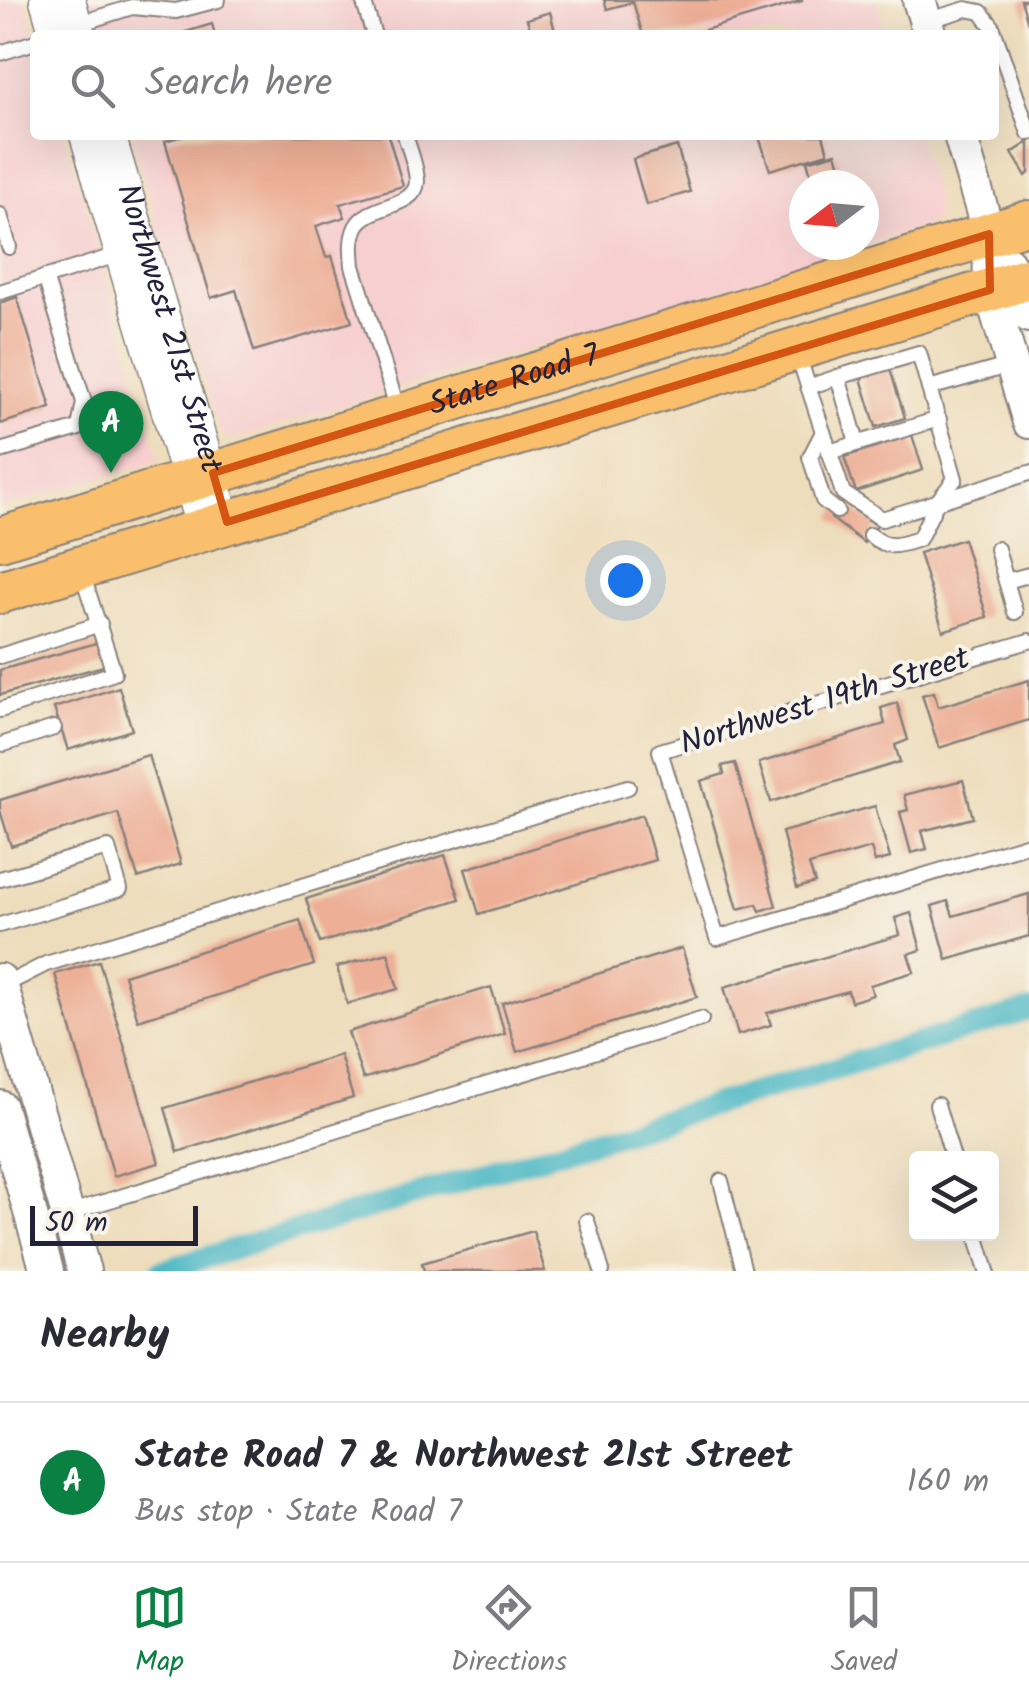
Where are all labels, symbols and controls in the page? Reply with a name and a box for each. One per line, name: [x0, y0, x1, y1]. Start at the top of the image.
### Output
search box: [30, 30, 999, 140]
text: Search here: [145, 55, 332, 115]
icon: search: [65, 58, 120, 113]
north arrow: [789, 170, 879, 260]
street label: Northwest 21st Street: [102, 178, 237, 480]
street label: State Road 7: [423, 330, 607, 431]
pin: A: [78, 390, 144, 473]
your location: [600, 555, 651, 606]
street label: Northwest 19th Street: [674, 634, 977, 770]
map controls: [909, 1151, 999, 1241]
button: layers: [909, 1151, 999, 1241]
scale bar: [30, 1201, 198, 1246]
text: 50 m: [45, 1201, 108, 1246]
text: Nearby: [40, 1303, 169, 1370]
text: State Road 7 & Northwest 21st Street: [135, 1427, 792, 1487]
text: A: [62, 1457, 83, 1508]
text: 160 m: [907, 1457, 989, 1508]
text: Bus stop · State Road 7: [135, 1487, 462, 1538]
tab: Map: [132, 1580, 187, 1685]
tab: Directions: [451, 1580, 567, 1685]
tab: Saved: [831, 1580, 897, 1685]

